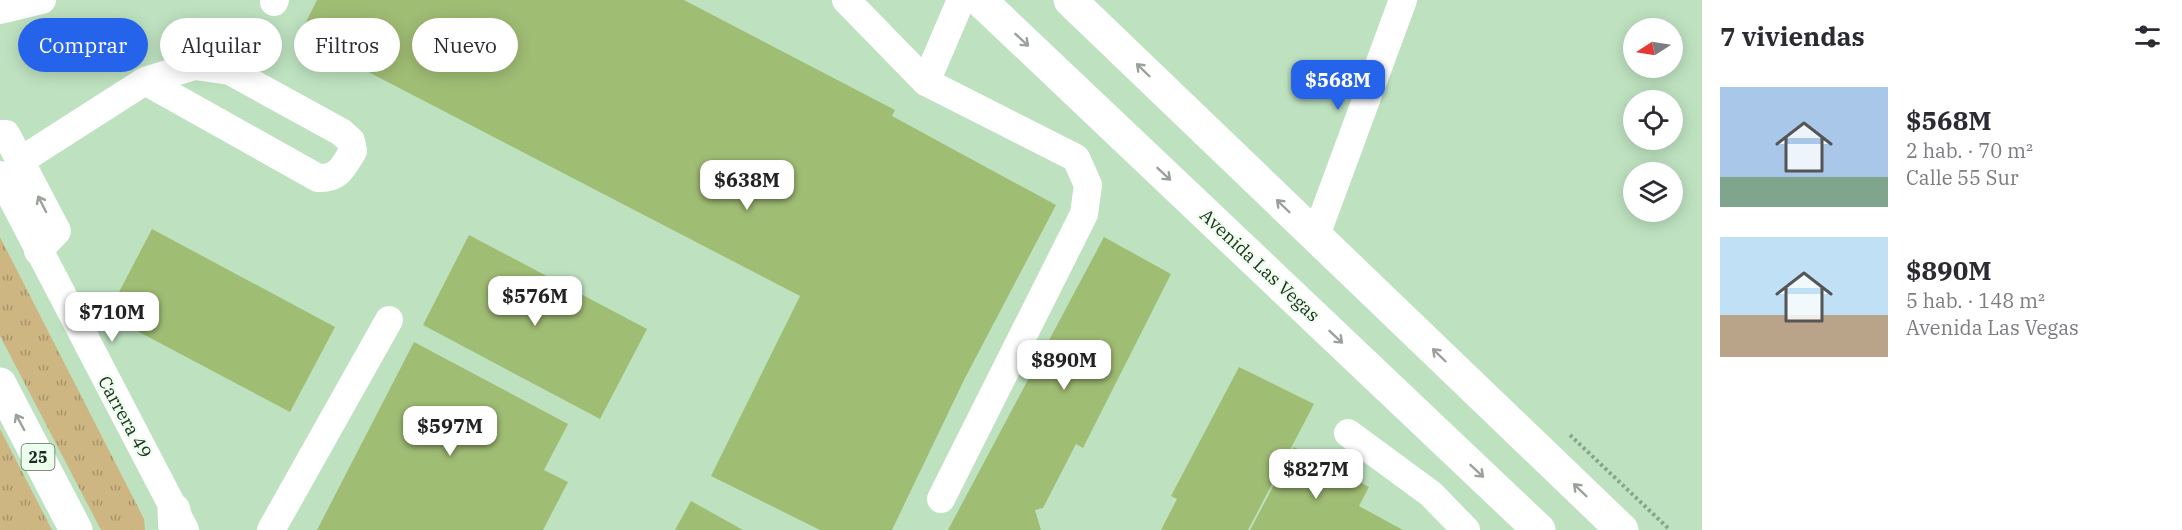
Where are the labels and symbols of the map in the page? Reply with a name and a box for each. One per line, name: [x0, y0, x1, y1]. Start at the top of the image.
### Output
north arrow: [1623, 18, 1683, 78]
one-way arrow: [1014, 33, 1029, 47]
pin: $568M: [1296, 60, 1380, 111]
one-way arrow: [1135, 63, 1150, 77]
pin: $638M: [705, 160, 789, 211]
one-way arrow: [1156, 167, 1171, 181]
one-way arrow: [36, 195, 47, 213]
one-way arrow: [1275, 199, 1290, 213]
street label: Avenida Las Vegas: [1195, 204, 1325, 326]
pin: $576M: [493, 276, 577, 327]
pin: $710M: [70, 292, 154, 343]
one-way arrow: [1328, 330, 1343, 344]
pin: $890M: [1022, 340, 1106, 391]
one-way arrow: [1431, 348, 1446, 362]
street label: Carrera 49: [93, 372, 157, 462]
pin: $597M: [408, 406, 492, 457]
one-way arrow: [14, 414, 25, 432]
road number: 25: [22, 444, 54, 470]
pin: $827M: [1274, 449, 1358, 500]
one-way arrow: [1470, 464, 1485, 478]
one-way arrow: [1573, 483, 1588, 497]

